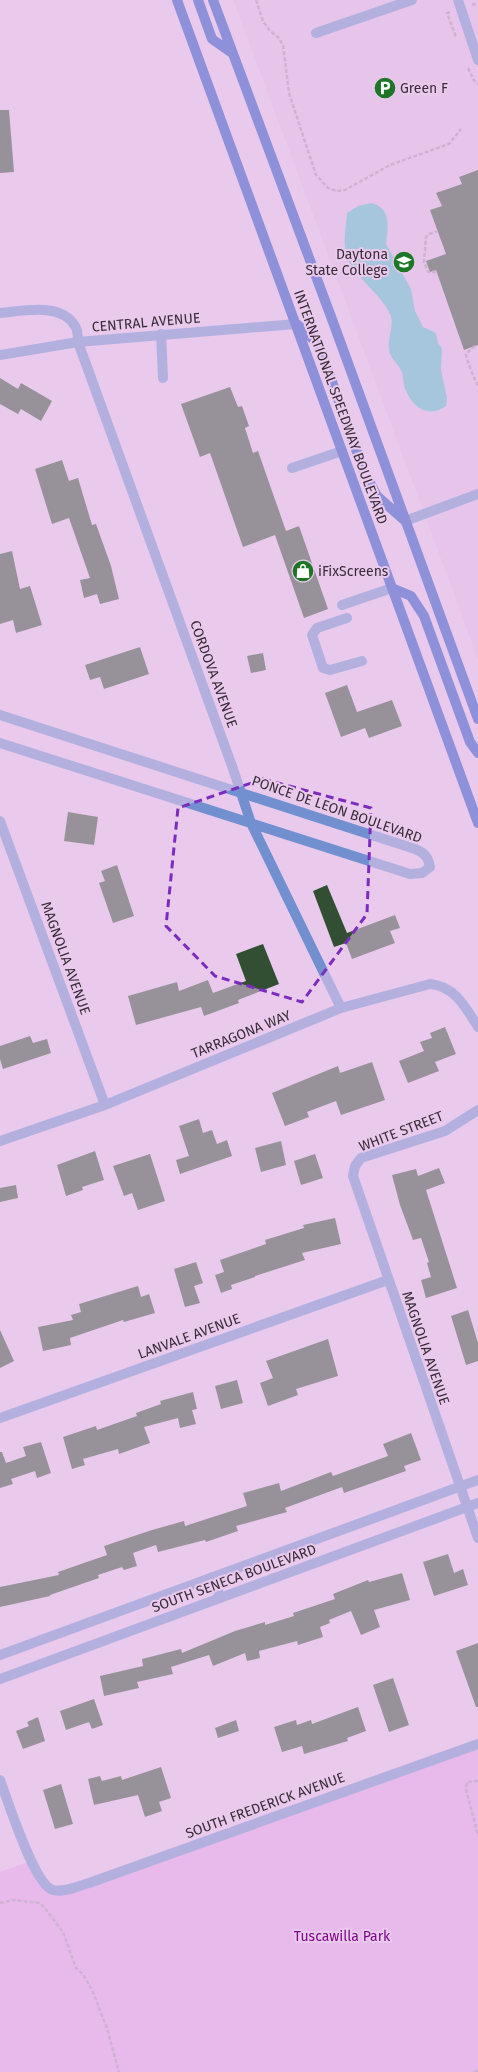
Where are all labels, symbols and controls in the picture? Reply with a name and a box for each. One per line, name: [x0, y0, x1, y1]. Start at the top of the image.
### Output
parking icon: Green F: [372, 75, 398, 101]
place label: Green F: [400, 80, 448, 97]
place label: Daytona State College: [305, 246, 388, 279]
school or university icon: Daytona State College: [391, 249, 417, 275]
street label: INTERNATIONAL SPEEDWAY BOULEVARD: [290, 288, 391, 527]
street label: CENTRAL AVENUE: [91, 309, 201, 336]
shop icon: iFixScreens: [290, 558, 316, 584]
place label: iFixScreens: [318, 563, 389, 580]
street label: CORDOVA AVENUE: [186, 618, 241, 730]
street label: PONCE DE LEON BOULEVARD: [249, 772, 424, 847]
street label: MAGNOLIA AVENUE: [37, 899, 94, 1017]
street label: TARRAGONA WAY: [189, 1007, 294, 1062]
street label: WHITE STREET: [357, 1107, 446, 1155]
street label: MAGNOLIA AVENUE: [398, 1289, 453, 1407]
street label: LANVALE AVENUE: [136, 1310, 243, 1363]
street label: SOUTH SENECA BOULEVARD: [150, 1541, 319, 1616]
street label: SOUTH FREDERICK AVENUE: [183, 1769, 347, 1842]
park label: Tuscawilla Park: [294, 1928, 391, 1945]

